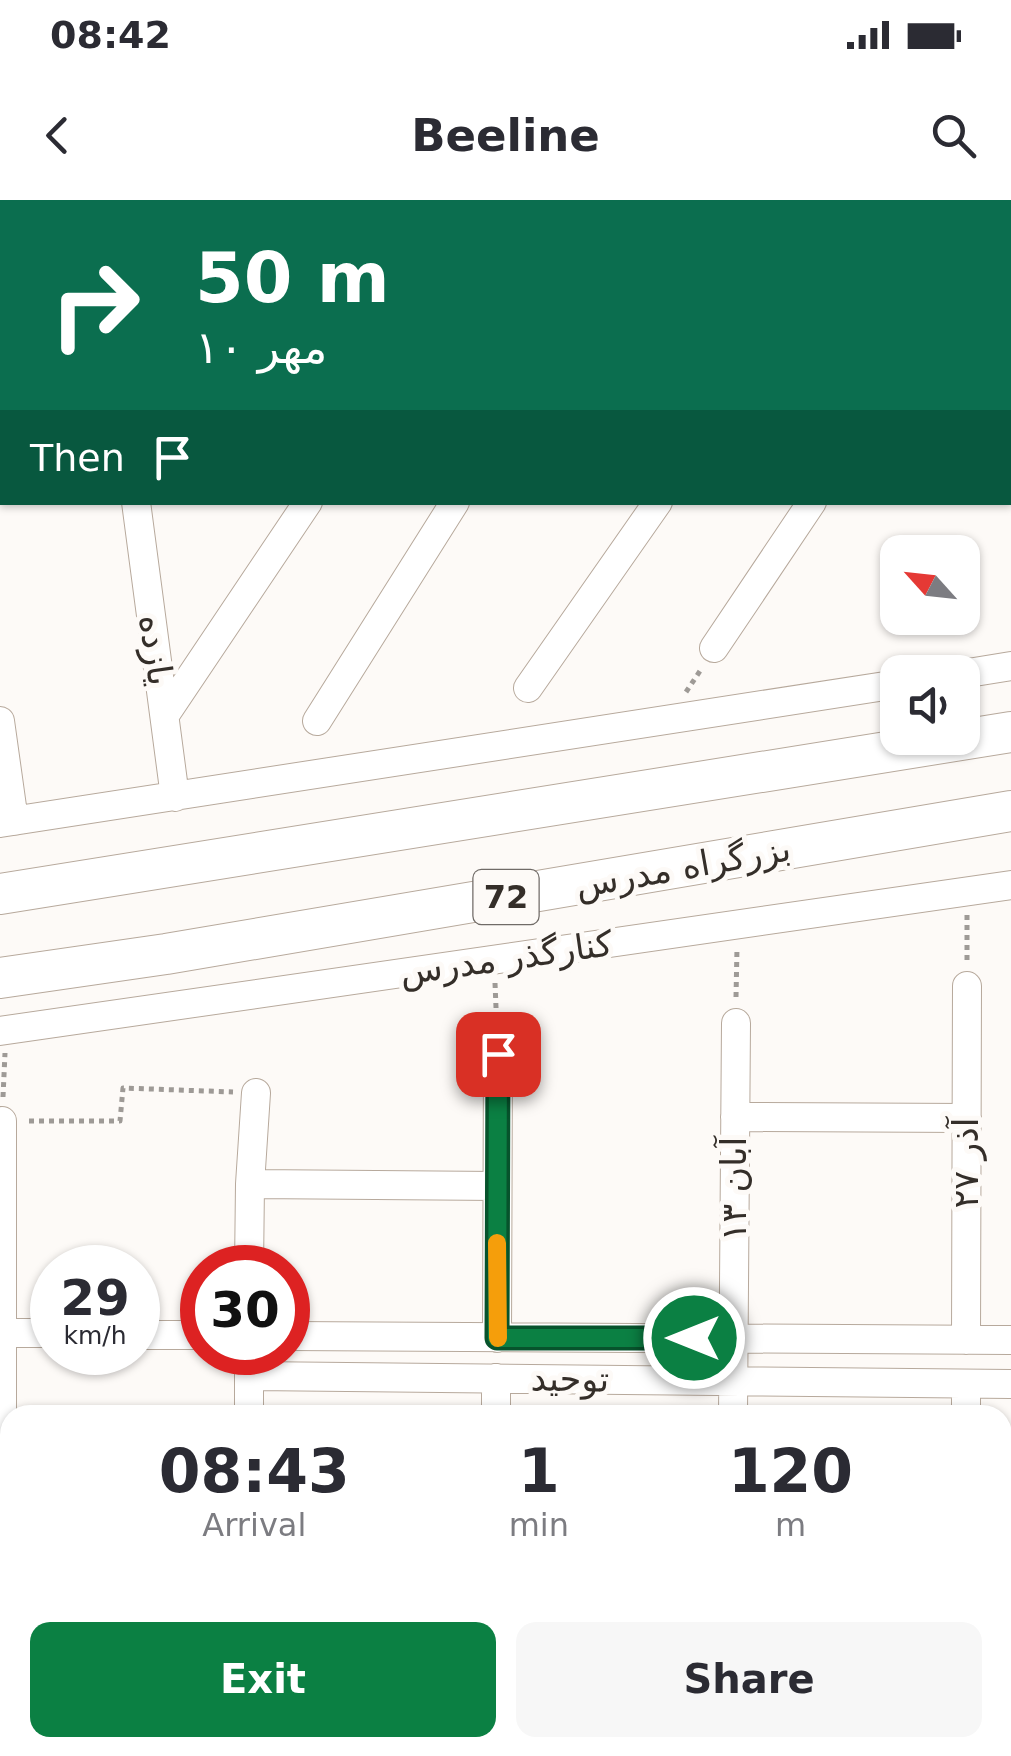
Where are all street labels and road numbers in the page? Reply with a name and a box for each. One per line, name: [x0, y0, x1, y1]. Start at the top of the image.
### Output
street label: یازده: [130, 612, 181, 688]
street label: بزرگراه مدرس: [572, 828, 794, 907]
road number: 72: [474, 870, 538, 924]
street label: کنارگذر مدرس: [397, 923, 616, 994]
street label: ۲۷ آذر: [944, 1115, 987, 1208]
street label: ۱۳ آبان: [712, 1134, 754, 1241]
street label: توحید: [530, 1358, 610, 1401]

